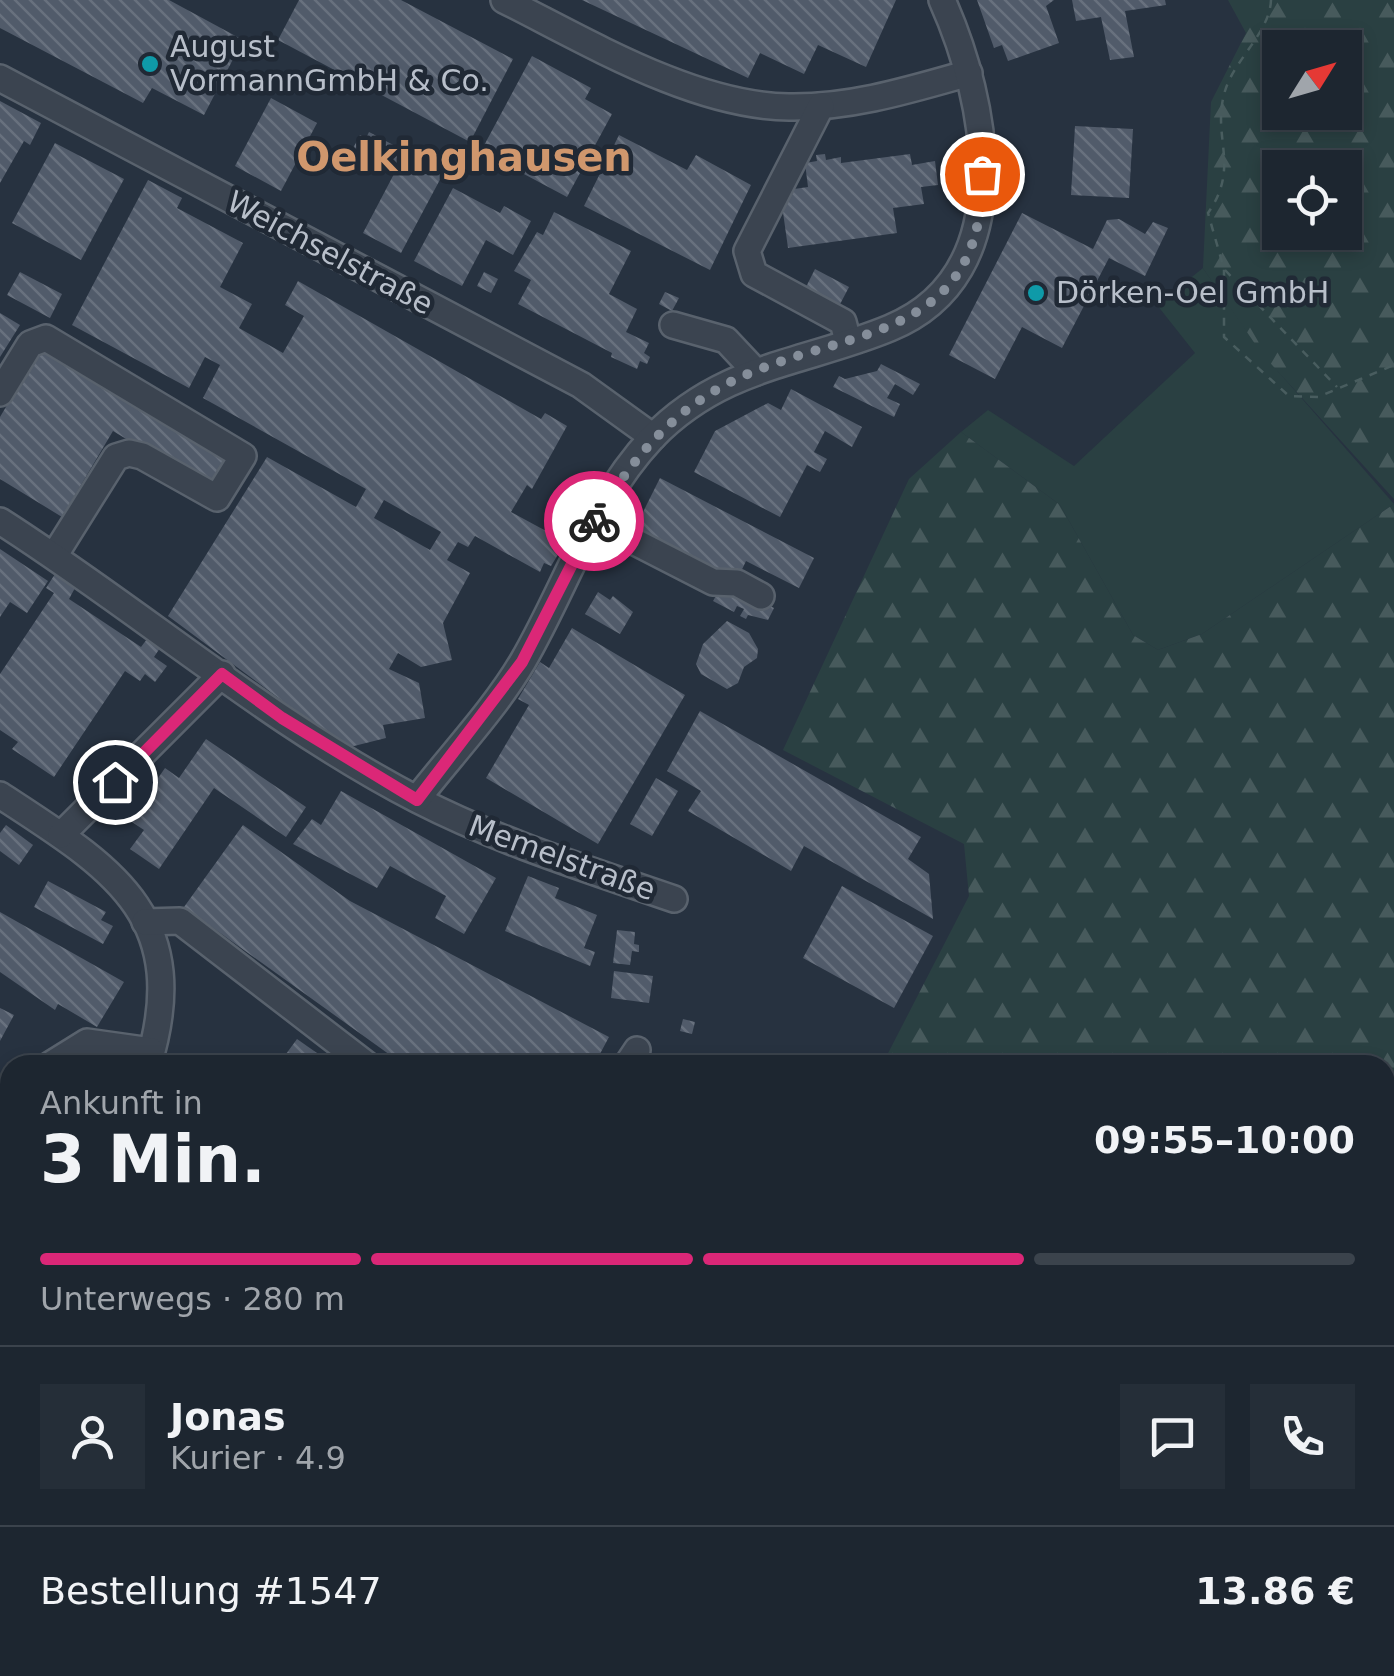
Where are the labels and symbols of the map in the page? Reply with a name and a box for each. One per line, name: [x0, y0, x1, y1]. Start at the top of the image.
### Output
place label: August VormannGmbH & Co.: [170, 29, 489, 98]
north arrow: [1262, 30, 1362, 130]
marker: August VormannGmbH & Co.: [139, 53, 161, 75]
pin: [940, 132, 1025, 217]
district label: Oelkinghausen: [296, 134, 632, 180]
street label: Weichselstraße: [221, 184, 439, 322]
place label: Dörken-Oel GmbH: [1056, 275, 1329, 310]
marker: Dörken-Oel GmbH: [1025, 282, 1047, 304]
courier: [544, 471, 644, 571]
pin: [73, 740, 158, 825]
street label: Memelstraße: [464, 808, 660, 907]

